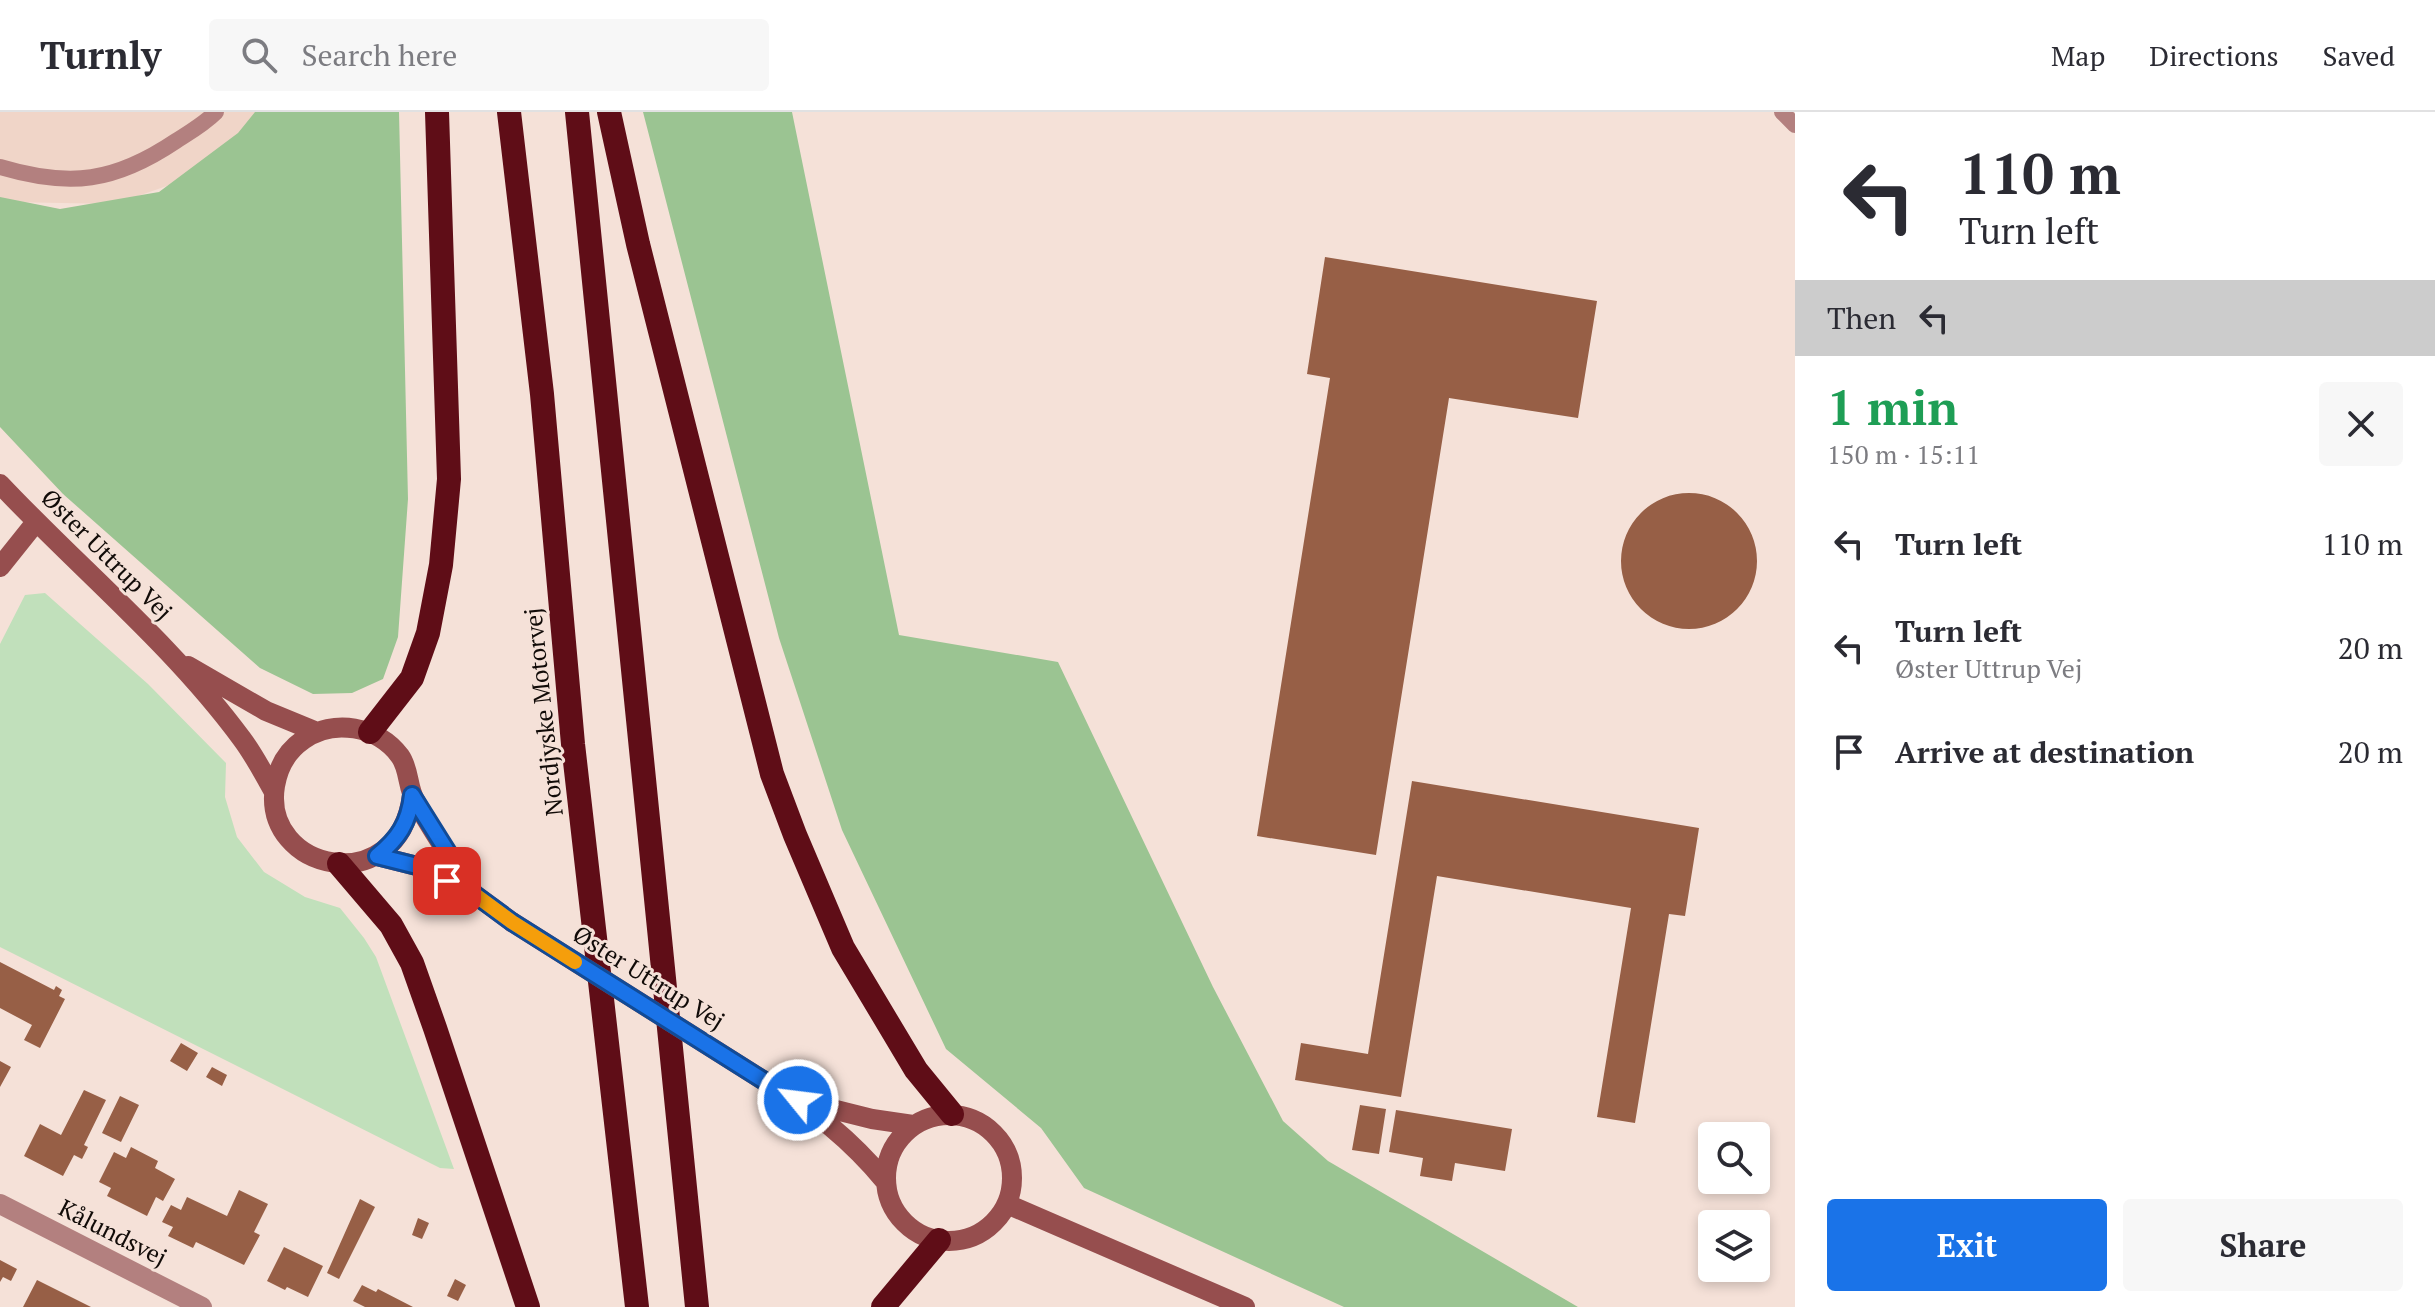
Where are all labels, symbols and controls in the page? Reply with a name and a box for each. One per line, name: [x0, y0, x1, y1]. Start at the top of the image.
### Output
search box: [209, 19, 769, 91]
text: Turnly: [40, 30, 161, 80]
icon: search: [237, 33, 281, 77]
text: Search here: [301, 35, 457, 75]
text: Map: [2051, 37, 2105, 74]
text: Directions: [2149, 37, 2279, 74]
text: Saved: [2323, 37, 2395, 74]
text: 110 m: [1959, 136, 2121, 210]
icon: left: [1827, 144, 1931, 248]
text: Turn left: [1959, 207, 2099, 254]
icon: left: [1912, 296, 1956, 340]
text: Then: [1827, 298, 1896, 338]
text: 1 min: [1827, 375, 1958, 439]
button: close: [2319, 382, 2403, 466]
text: 150 m · 15:11: [1827, 437, 1980, 471]
street label: Øster Uttrup Vej: [35, 482, 179, 626]
icon: left: [1827, 522, 1871, 566]
text: Turn left: [1895, 524, 2022, 564]
text: 110 m: [2322, 524, 2403, 564]
street label: Nordjyske Motorvej: [516, 606, 570, 818]
text: Turn left: [1895, 611, 2022, 651]
icon: left: [1827, 626, 1871, 670]
text: 20 m: [2338, 628, 2403, 668]
text: Øster Uttrup Vej: [1895, 651, 2082, 685]
icon: arrive: [1827, 730, 1871, 774]
text: Arrive at destination: [1895, 732, 2194, 772]
text: 20 m: [2338, 732, 2403, 772]
pin: [413, 847, 481, 915]
icon: arrive: [425, 859, 469, 903]
street label: Øster Uttrup Vej: [567, 918, 731, 1036]
position arrow: [756, 1058, 840, 1142]
map controls: [1698, 1122, 1770, 1282]
button: search: [1698, 1122, 1770, 1194]
street label: Kålundsvej: [53, 1191, 173, 1273]
button: Exit: [1827, 1199, 2107, 1291]
button: Share: [2123, 1199, 2403, 1291]
button: layers: [1698, 1210, 1770, 1282]

